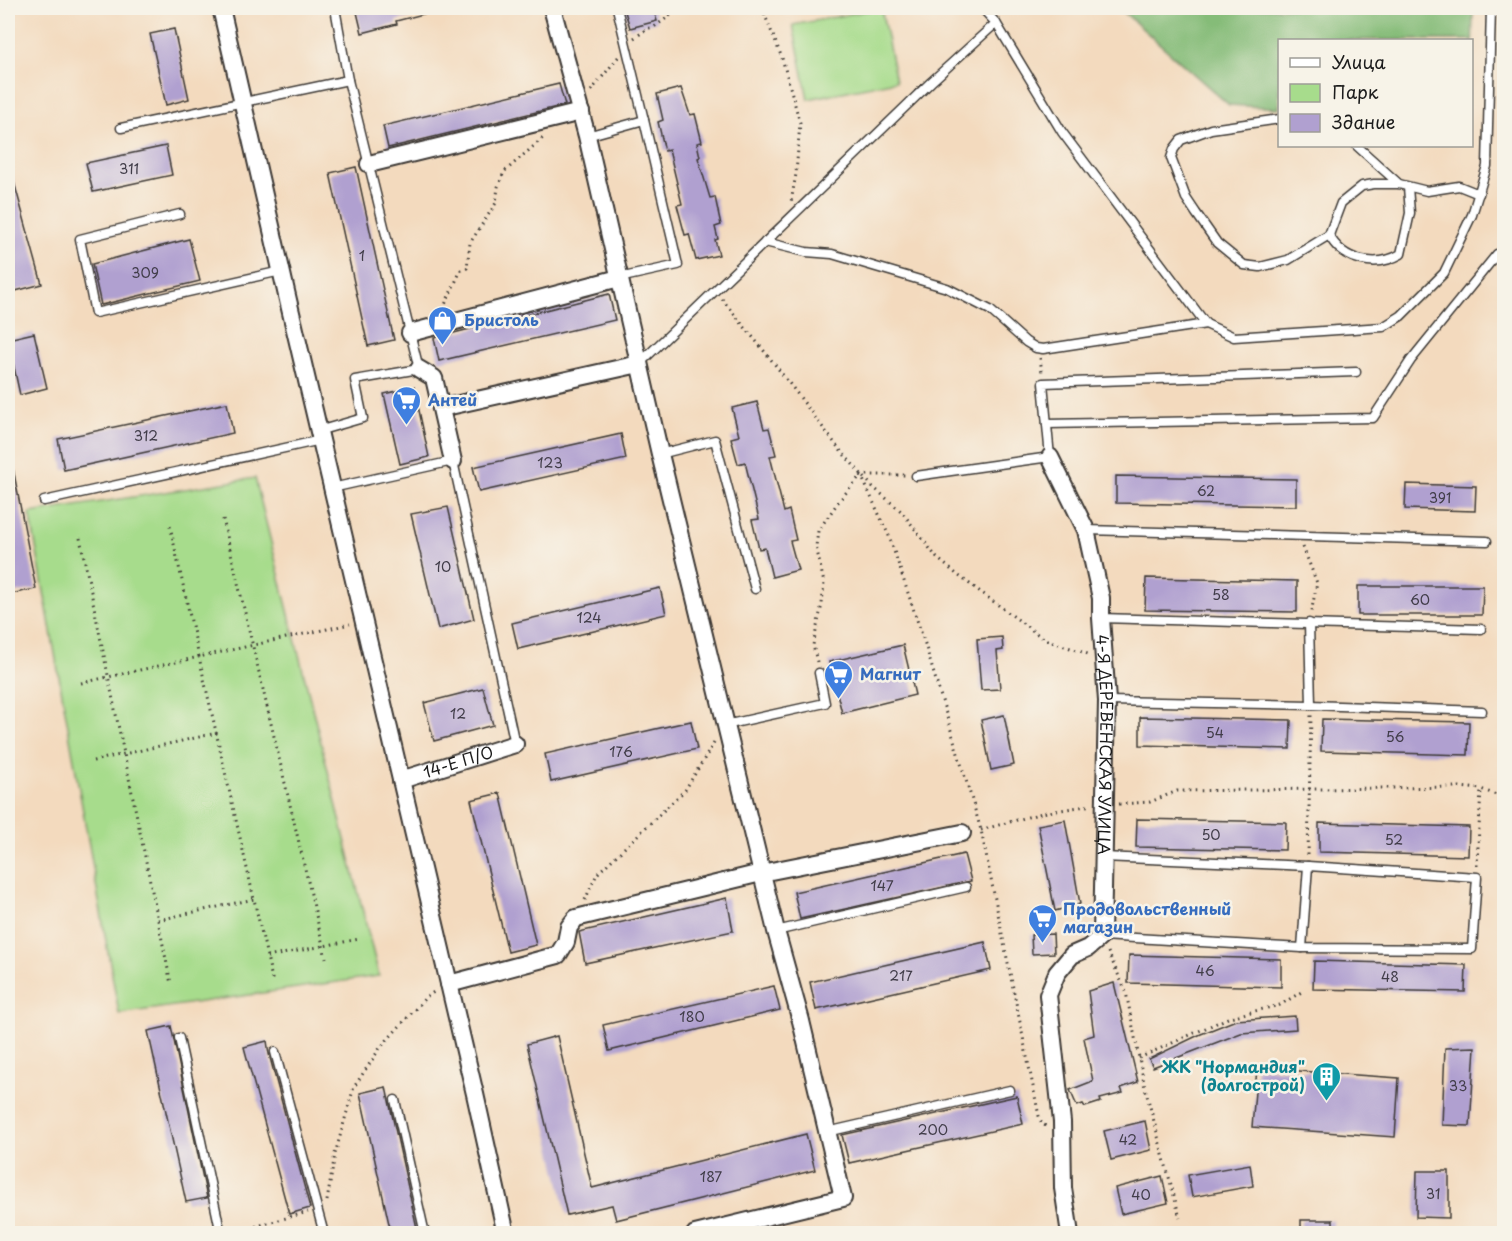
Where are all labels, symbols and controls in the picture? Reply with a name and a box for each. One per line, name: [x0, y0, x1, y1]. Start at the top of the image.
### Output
legend: [1278, 39, 1473, 147]
text: Улица: [1332, 48, 1386, 75]
text: Парк: [1332, 78, 1379, 105]
text: Здание: [1332, 108, 1395, 135]
house number: 311: [119, 158, 139, 179]
house number: 1: [359, 245, 365, 266]
house number: 309: [131, 262, 159, 283]
shop icon: Бристоль: [427, 304, 459, 346]
place label: Бристоль: [464, 307, 539, 331]
supermarket icon: Антей: [391, 384, 423, 426]
place label: Антей: [427, 387, 477, 411]
house number: 312: [134, 425, 158, 446]
house number: 123: [537, 452, 563, 473]
house number: 62: [1197, 480, 1215, 501]
house number: 391: [1429, 487, 1451, 508]
house number: 10: [435, 556, 451, 577]
house number: 58: [1212, 584, 1230, 605]
house number: 60: [1410, 589, 1430, 610]
house number: 124: [576, 607, 602, 628]
street label: 4-Я ДЕРЕВЕНСКАЯ УЛИЦА: [1091, 634, 1120, 855]
supermarket icon: Магнит: [823, 658, 855, 700]
place label: Магнит: [860, 661, 922, 685]
house number: 12: [450, 703, 466, 724]
house number: 54: [1206, 722, 1224, 743]
house number: 56: [1386, 726, 1405, 747]
street label: 14-Е П/О: [420, 739, 496, 783]
house number: 176: [609, 741, 633, 762]
house number: 50: [1201, 824, 1221, 845]
house number: 52: [1385, 829, 1403, 850]
house number: 147: [870, 875, 894, 896]
place label: Продовольственный магазин: [1063, 896, 1231, 938]
supermarket icon: Продовольственный магазин: [1026, 902, 1058, 944]
house number: 46: [1195, 960, 1215, 981]
house number: 217: [889, 965, 913, 986]
house number: 48: [1381, 966, 1399, 987]
house number: 180: [679, 1006, 705, 1027]
place label: ЖК "Нормандия" (долгострой): [1161, 1054, 1305, 1096]
building icon: ЖК "Нормандия" (долгострой): [1310, 1060, 1342, 1102]
house number: 33: [1449, 1075, 1467, 1096]
house number: 200: [918, 1119, 948, 1140]
house number: 42: [1119, 1129, 1137, 1150]
house number: 187: [700, 1166, 722, 1187]
house number: 31: [1426, 1183, 1440, 1204]
house number: 40: [1131, 1184, 1151, 1205]

